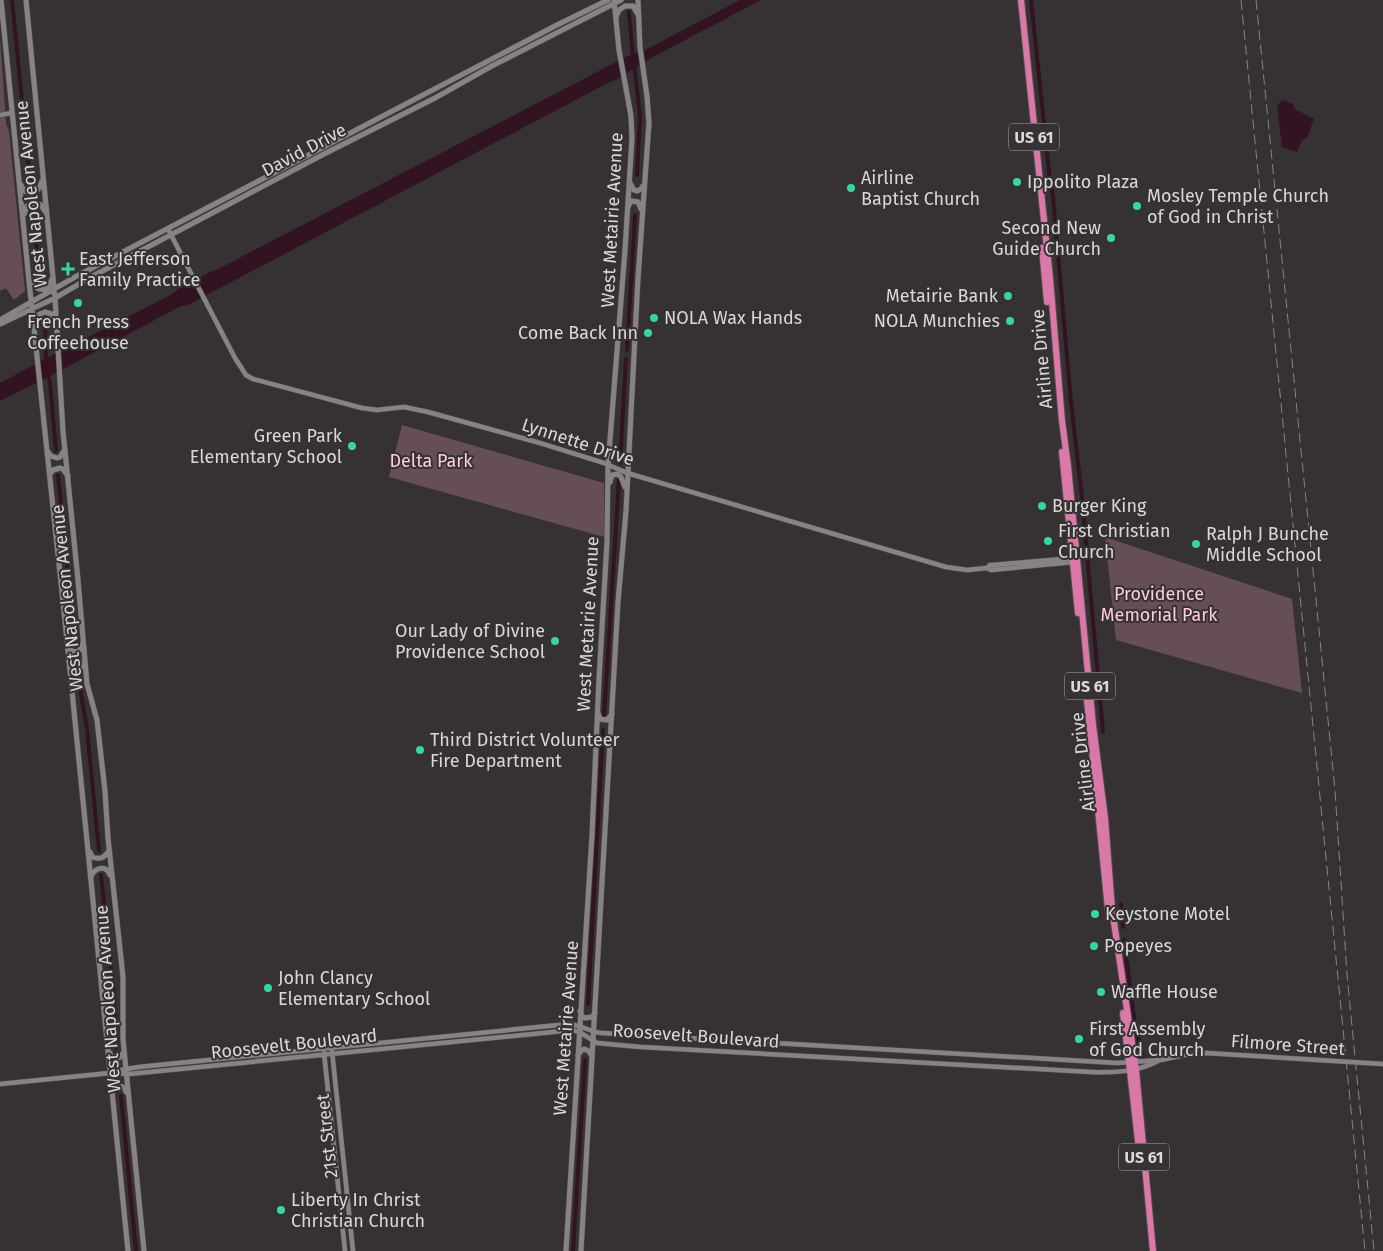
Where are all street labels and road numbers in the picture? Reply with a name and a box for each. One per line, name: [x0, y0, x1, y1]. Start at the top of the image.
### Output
street label: West Napoleon Avenue: [10, 99, 52, 289]
street label: David Drive: [258, 119, 350, 181]
road number: US 61: [1009, 124, 1059, 150]
street label: West Metairie Avenue: [596, 132, 628, 308]
street label: Airline Drive: [1027, 308, 1057, 410]
street label: Lynnette Drive: [519, 413, 637, 471]
street label: West Napoleon Avenue: [46, 503, 88, 693]
street label: West Metairie Avenue: [572, 536, 604, 712]
road number: US 61: [1065, 672, 1115, 699]
street label: Airline Drive: [1066, 711, 1100, 813]
street label: West Napoleon Avenue: [90, 904, 126, 1094]
street label: West Metairie Avenue: [549, 940, 583, 1116]
street label: Roosevelt Boulevard: [612, 1019, 780, 1053]
street label: Roosevelt Boulevard: [210, 1024, 378, 1064]
street label: Filmore Street: [1230, 1030, 1346, 1060]
street label: 21st Street: [312, 1092, 342, 1179]
road number: US 61: [1119, 1144, 1169, 1170]

